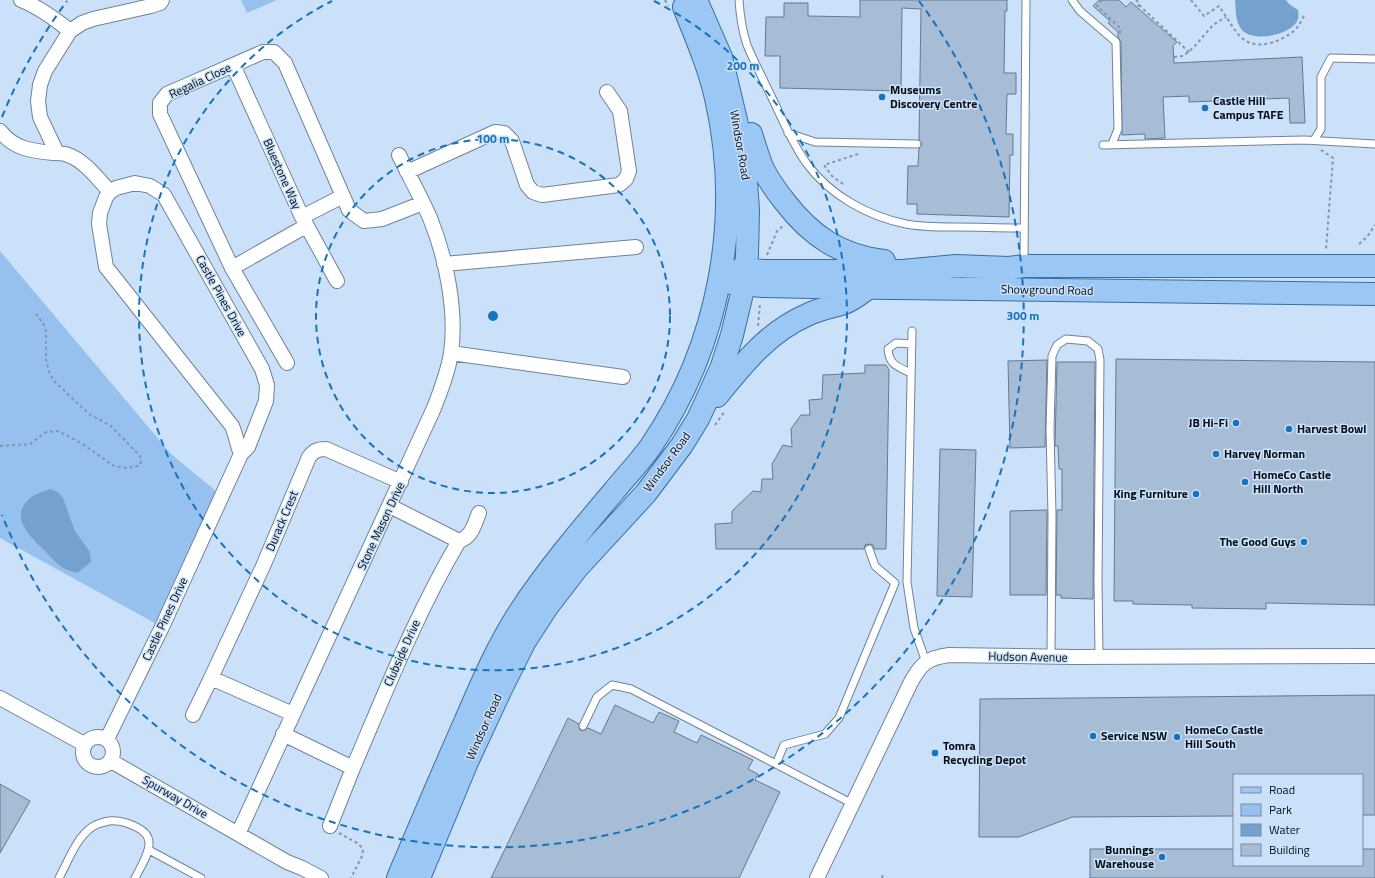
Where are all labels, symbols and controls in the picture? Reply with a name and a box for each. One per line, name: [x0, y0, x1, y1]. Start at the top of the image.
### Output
text: 200 m: [727, 56, 759, 75]
street label: Regalia Close: [165, 58, 234, 103]
place label: Museums Discovery Centre: [890, 80, 977, 113]
place label: Castle Hill Campus TAFE: [1213, 91, 1284, 124]
marker: Museums Discovery Centre: [877, 92, 887, 102]
marker: Castle Hill Campus TAFE: [1200, 103, 1210, 113]
street label: Windsor Road: [725, 108, 756, 181]
text: 100 m: [477, 129, 509, 148]
street label: Bluestone Way: [258, 135, 307, 213]
street label: Castle Pines Drive: [191, 252, 252, 340]
street label: Showground Road: [1001, 279, 1093, 300]
text: 300 m: [1007, 306, 1039, 325]
centre of rings: [486, 309, 500, 323]
place label: JB Hi-Fi: [1189, 413, 1228, 432]
marker: JB Hi-Fi: [1231, 418, 1241, 428]
place label: Harvest Bowl: [1297, 419, 1367, 438]
marker: Harvest Bowl: [1284, 424, 1294, 434]
street label: Windsor Road: [638, 428, 695, 496]
place label: Harvey Norman: [1224, 444, 1305, 463]
marker: Harvey Norman: [1211, 449, 1221, 459]
place label: HomeCo Castle Hill North: [1253, 465, 1331, 498]
marker: HomeCo Castle Hill North: [1240, 477, 1250, 487]
street label: Stone Mason Drive: [352, 479, 409, 573]
place label: King Furniture: [1113, 484, 1188, 503]
street label: Durack Crest: [260, 487, 303, 554]
marker: King Furniture: [1191, 489, 1201, 499]
place label: The Good Guys: [1219, 532, 1296, 551]
marker: The Good Guys: [1299, 537, 1309, 547]
street label: Castle Pines Drive: [137, 574, 192, 664]
street label: Clubside Drive: [378, 616, 425, 689]
street label: Hudson Avenue: [988, 646, 1068, 667]
street label: Windsor Road: [460, 691, 507, 763]
place label: HomeCo Castle Hill South: [1185, 720, 1263, 753]
place label: Service NSW: [1101, 726, 1167, 745]
marker: Service NSW: [1088, 731, 1098, 741]
marker: HomeCo Castle Hill South: [1172, 732, 1182, 742]
place label: Tomra Recycling Depot: [943, 736, 1027, 769]
marker: Tomra Recycling Depot: [930, 748, 940, 758]
street label: Spurway Drive: [139, 770, 212, 823]
legend: [1233, 774, 1363, 866]
text: Road: [1269, 780, 1295, 799]
text: Park: [1269, 800, 1292, 819]
text: Water: [1269, 820, 1300, 839]
place label: Bunnings Warehouse: [1095, 840, 1154, 873]
text: Building: [1269, 840, 1310, 859]
marker: Bunnings Warehouse: [1157, 852, 1167, 862]

